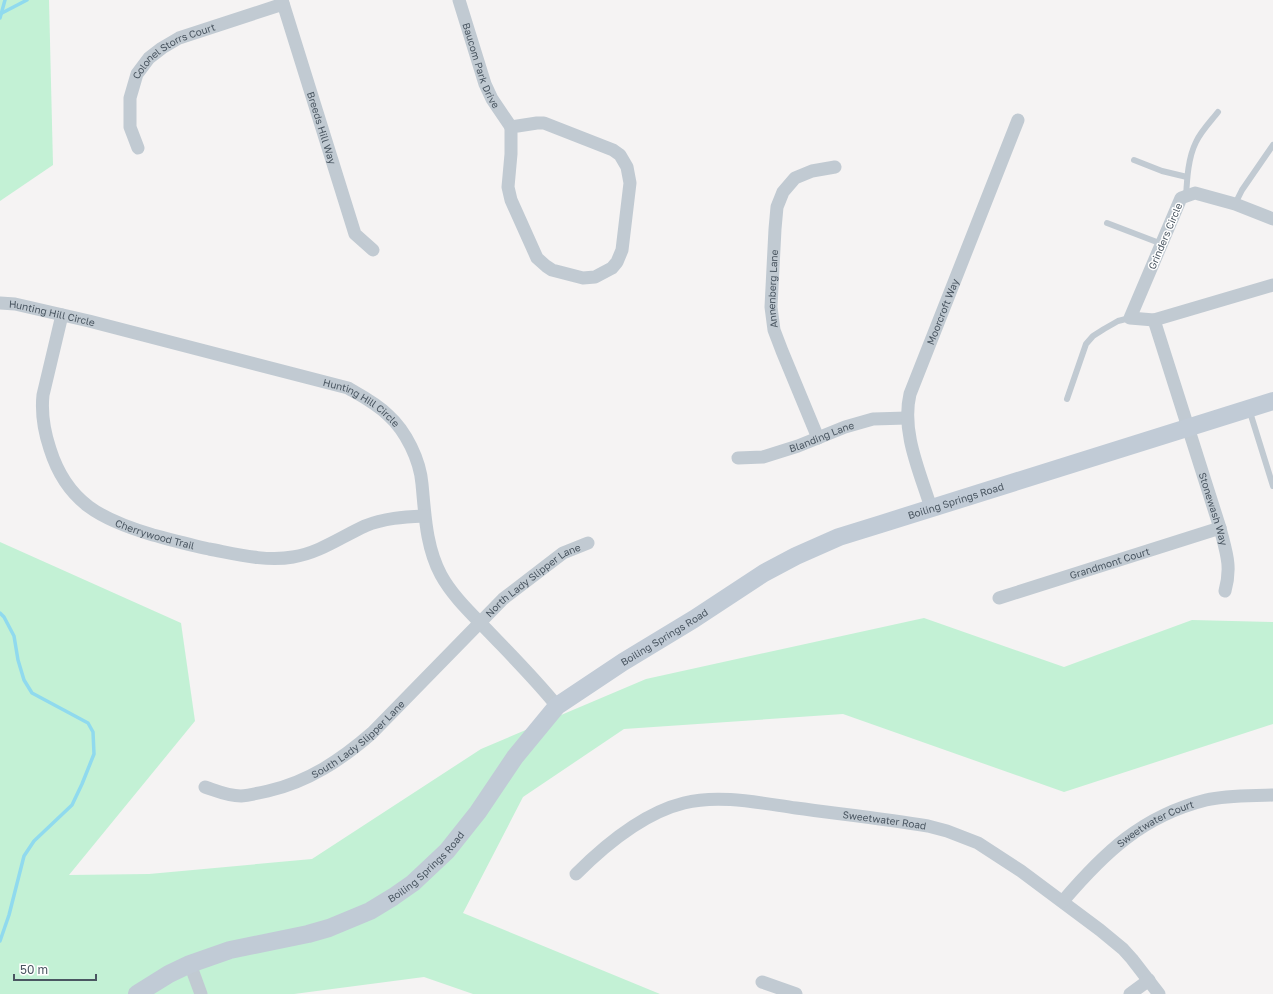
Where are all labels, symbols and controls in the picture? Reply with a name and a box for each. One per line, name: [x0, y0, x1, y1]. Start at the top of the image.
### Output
street label: Colonel Storrs Court: [130, 21, 217, 80]
street label: Baucom Park Drive: [460, 21, 502, 110]
street label: Breeds Hill Way: [305, 90, 339, 166]
street label: Grinders Circle: [1146, 201, 1184, 271]
street label: Annenberg Lane: [765, 249, 780, 329]
street label: Moorcroft Way: [924, 276, 961, 346]
street label: Hunting Hill Circle: [9, 298, 97, 328]
street label: Hunting Hill Circle: [322, 376, 402, 429]
street label: Blanding Lane: [788, 419, 855, 454]
street label: Stonewash Way: [1197, 471, 1230, 547]
street label: Boiling Springs Road: [906, 480, 1005, 521]
street label: Cherrywood Trail: [114, 517, 196, 552]
street label: North Lady Slipper Lane: [483, 541, 582, 619]
street label: Grandmont Court: [1068, 545, 1151, 581]
street label: Boiling Springs Road: [618, 606, 710, 668]
street label: South Lady Slipper Lane: [309, 698, 407, 780]
street label: Sweetwater Court: [1114, 798, 1195, 849]
street label: Sweetwater Road: [842, 808, 927, 832]
street label: Boiling Springs Road: [386, 829, 466, 905]
scale bar: [14, 956, 96, 982]
text: 50 m: [20, 962, 48, 977]

